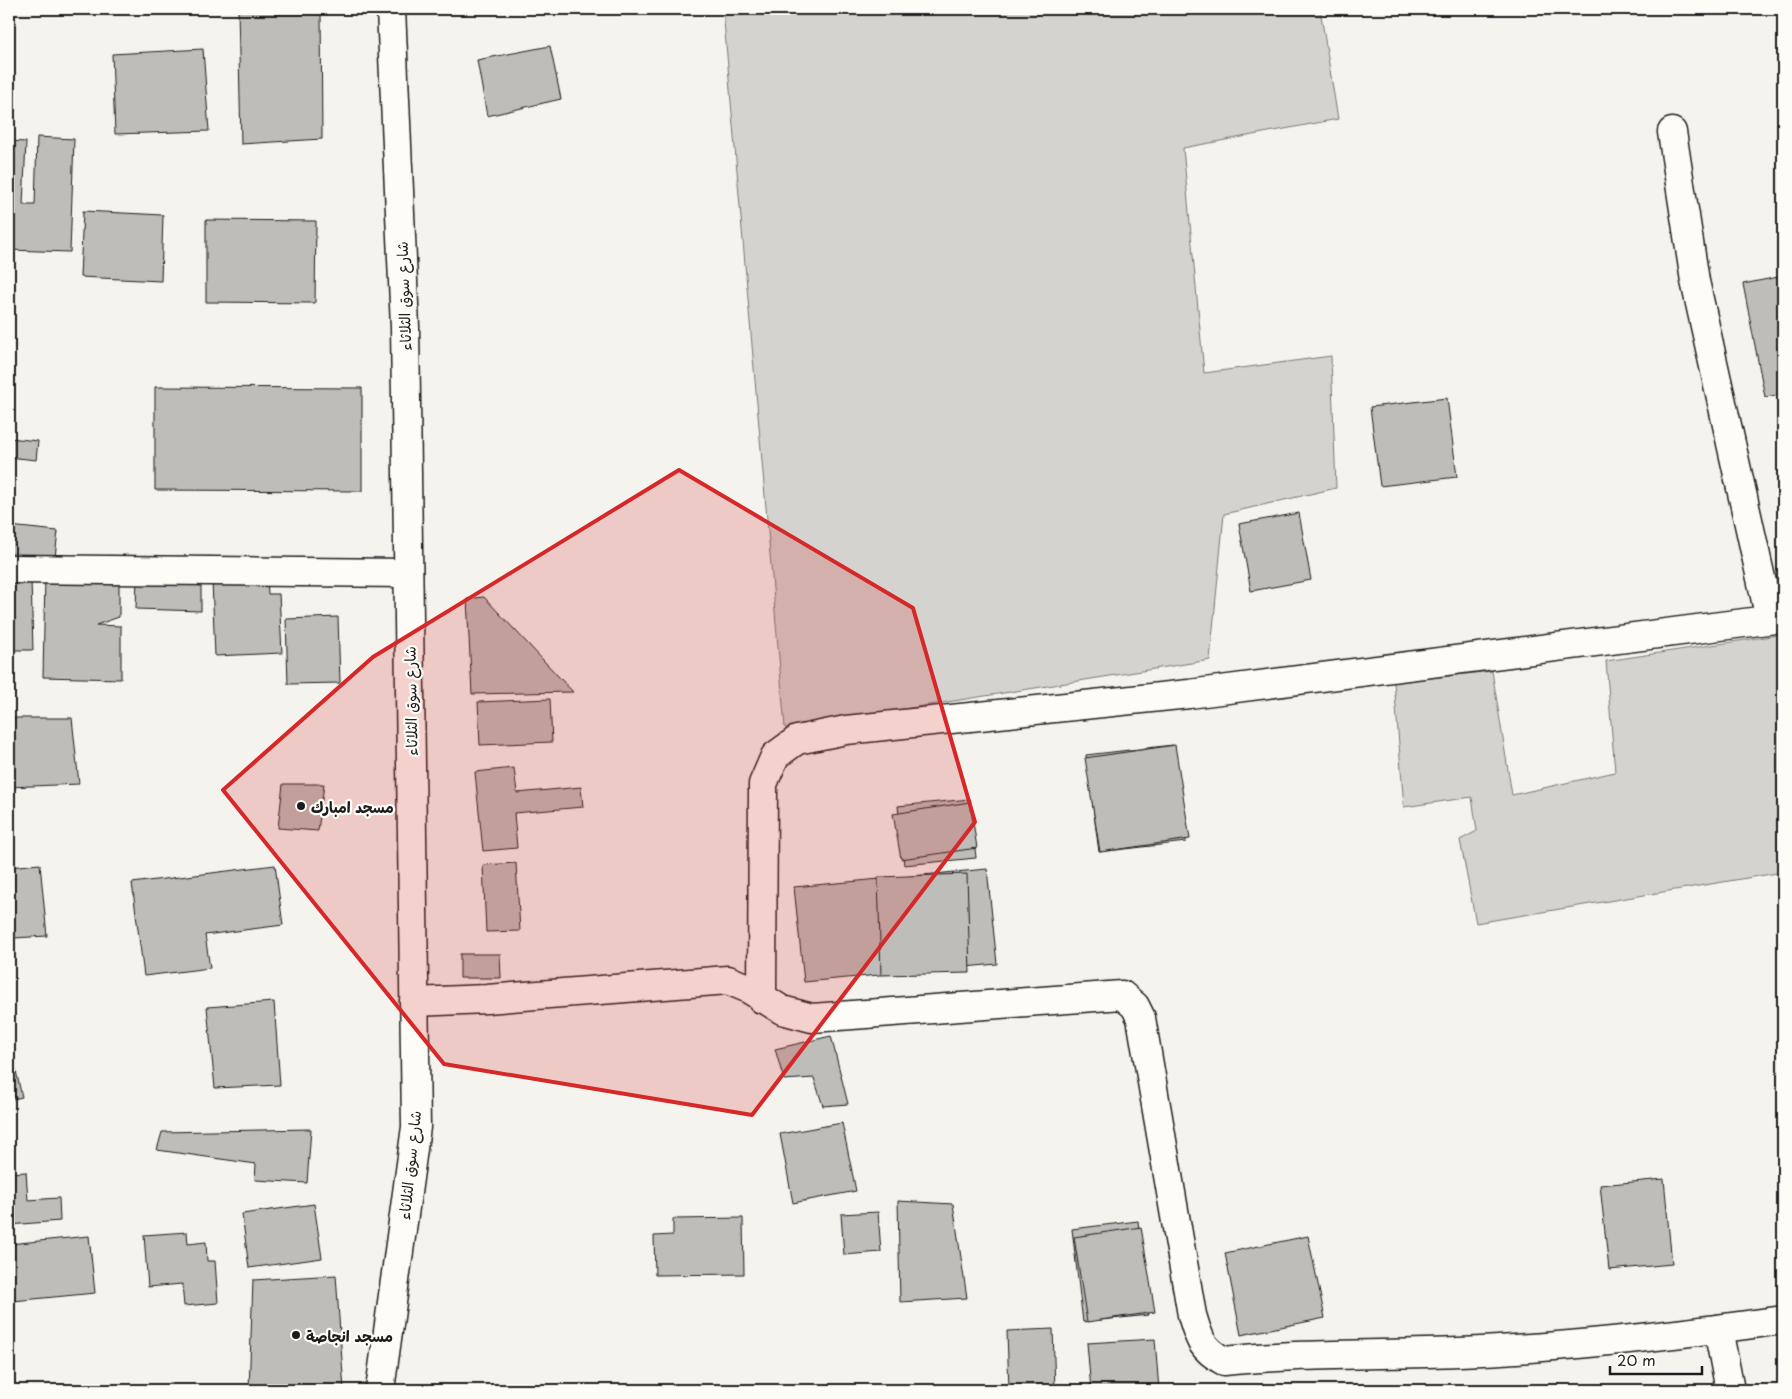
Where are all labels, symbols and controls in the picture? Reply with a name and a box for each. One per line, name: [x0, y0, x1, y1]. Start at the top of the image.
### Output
street label: شارع سوق الثلاثاء: [390, 241, 416, 351]
street label: شارع سوق الثلاثاء: [398, 646, 422, 756]
place label: مسجد امبارك: [311, 795, 394, 818]
marker: مسجد امبارك: [295, 800, 307, 812]
street label: شارع سوق الثلاثاء: [392, 1109, 426, 1221]
place label: مسجد انجاصة: [306, 1324, 393, 1347]
marker: مسجد انجاصة: [290, 1329, 302, 1341]
scale bar: [1610, 1344, 1702, 1376]
text: 20 m: [1617, 1348, 1656, 1371]

